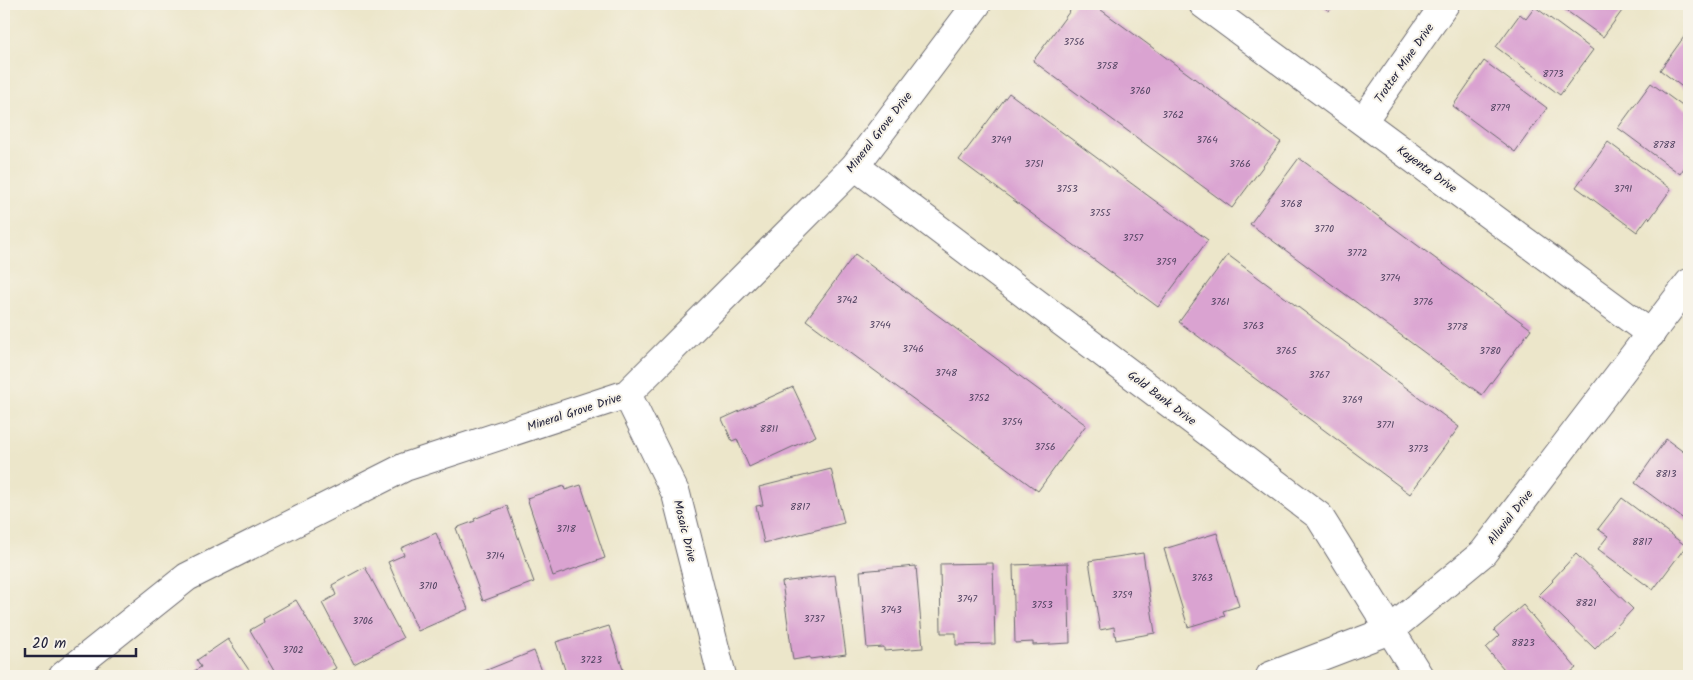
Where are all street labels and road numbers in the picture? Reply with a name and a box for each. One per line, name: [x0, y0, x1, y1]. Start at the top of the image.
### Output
street label: Trotter Mine Drive: [1370, 19, 1439, 107]
street label: Mineral Grove Drive: [842, 87, 918, 177]
street label: Kayenta Drive: [1393, 141, 1461, 198]
street label: Gold Bank Drive: [1123, 366, 1200, 431]
street label: Mineral Grove Drive: [524, 388, 625, 437]
street label: Alluvial Drive: [1483, 485, 1538, 549]
street label: Mosaic Drive: [668, 498, 702, 565]

